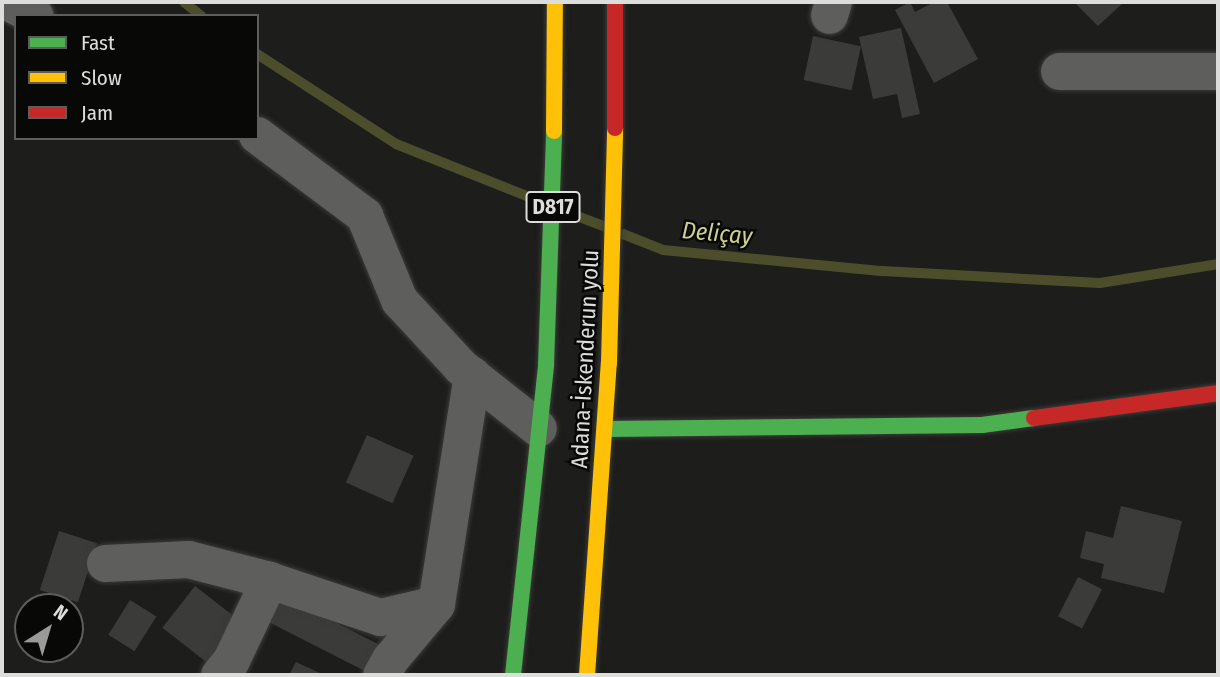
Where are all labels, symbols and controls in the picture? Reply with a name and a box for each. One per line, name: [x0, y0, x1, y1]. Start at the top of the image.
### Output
legend: [14, 14, 259, 140]
text: Fast: [81, 30, 115, 56]
text: Slow: [81, 65, 122, 91]
text: Jam: [81, 100, 113, 126]
road number: D817: [525, 190, 581, 224]
water label: Deliçay: [681, 217, 753, 251]
street label: Adana-İskenderun yolu: [565, 249, 605, 469]
north arrow: [14, 593, 84, 663]
text: N: [49, 600, 72, 625]

